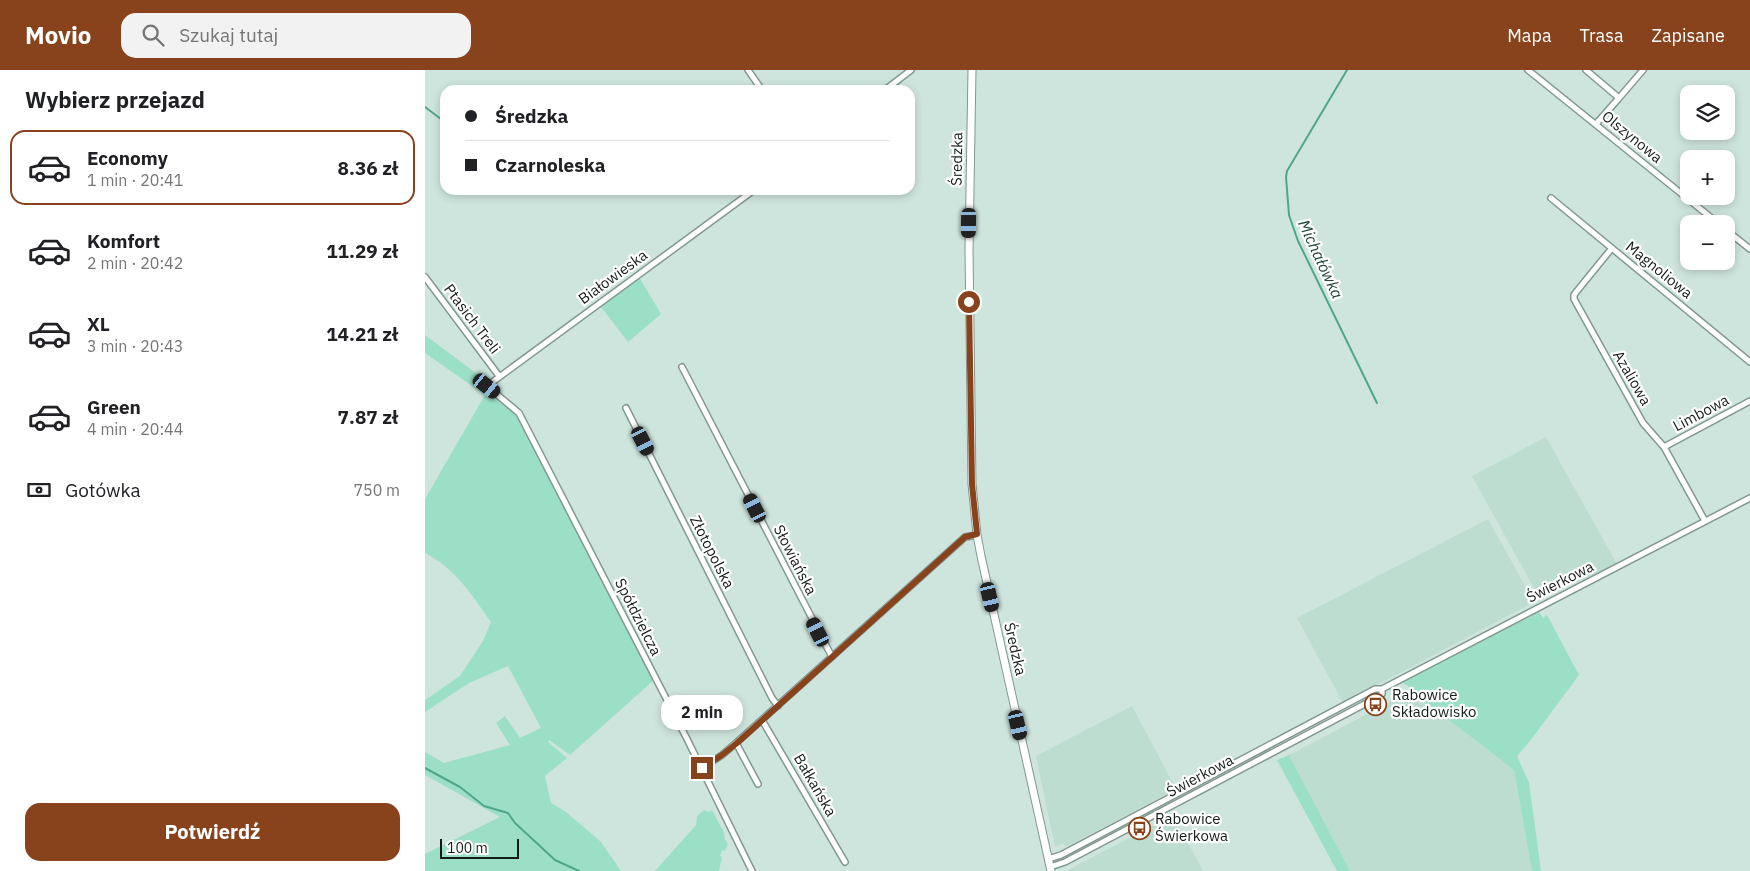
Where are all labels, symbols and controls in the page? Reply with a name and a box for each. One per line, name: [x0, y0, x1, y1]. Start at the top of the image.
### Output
search box: [121, 13, 471, 58]
text: Movio: [25, 19, 91, 51]
icon: search: [139, 21, 167, 49]
text: Szukaj tutaj: [179, 23, 278, 47]
text: Mapa: [1507, 24, 1552, 47]
text: Trasa: [1580, 24, 1624, 47]
text: Zapisane: [1652, 24, 1725, 47]
text: Wybierz przejazd: [25, 85, 205, 114]
map controls: [1680, 85, 1735, 270]
button: layers: [1680, 85, 1735, 140]
text: Średzka: [495, 104, 568, 128]
street label: Olszynowa: [1598, 106, 1666, 167]
street label: Średzka: [947, 132, 966, 186]
icon: car: [27, 145, 72, 190]
text: Economy: [87, 146, 168, 170]
button: +: [1680, 150, 1735, 205]
text: Czarnoleska: [495, 153, 606, 177]
text: 8.36 zł: [338, 156, 398, 180]
text: 1 min · 20:41: [87, 170, 183, 190]
car: [961, 208, 976, 238]
button: −: [1680, 215, 1735, 270]
water label: Michałówka: [1294, 216, 1348, 302]
icon: car: [27, 228, 72, 273]
text: Komfort: [87, 229, 160, 253]
street label: Magnoliowa: [1622, 237, 1697, 302]
text: 11.29 zł: [326, 239, 398, 263]
street label: Białowieska: [574, 245, 651, 308]
text: 2 min · 20:42: [87, 253, 183, 273]
street label: Ptasich Treli: [440, 280, 505, 357]
route start: [958, 291, 980, 313]
icon: car: [27, 311, 72, 356]
text: XL: [87, 312, 110, 336]
text: 14.21 zł: [326, 322, 398, 346]
text: 3 min · 20:43: [87, 336, 183, 356]
street label: Azaliowa: [1609, 347, 1656, 409]
car: [470, 371, 503, 401]
street label: Limbowa: [1669, 390, 1732, 435]
icon: car: [27, 394, 72, 439]
text: Green: [87, 395, 141, 419]
text: 7.87 zł: [338, 405, 398, 429]
text: 4 min · 20:44: [87, 419, 183, 439]
car: [629, 424, 656, 458]
icon: cash: [25, 476, 53, 504]
text: Gotówka: [65, 478, 141, 502]
text: 750 m: [353, 480, 400, 500]
car: [741, 491, 768, 525]
street label: Złotopolska: [686, 512, 739, 591]
street label: Słowiańska: [770, 522, 821, 598]
street label: Świerkowa: [1523, 556, 1597, 607]
street label: Spółdzielcza: [611, 575, 666, 659]
car: [979, 581, 1000, 613]
car: [804, 615, 831, 649]
street label: Średzka: [1000, 620, 1031, 677]
place label: Rabowice Składowisko: [1392, 685, 1476, 721]
bus stop icon: Rabowice Składowisko: [1364, 692, 1388, 716]
callout: 2 min: [661, 696, 743, 730]
text: 2 min: [681, 702, 723, 722]
car: [1007, 709, 1028, 741]
street label: Bałkańska: [790, 750, 841, 820]
street label: Świerkowa: [1163, 750, 1237, 801]
route end: [691, 757, 713, 779]
button: Potwierdź: [25, 803, 400, 861]
place label: Rabowice Świerkowa: [1155, 809, 1228, 845]
bus stop icon: Rabowice Świerkowa: [1127, 816, 1151, 840]
scale bar: [440, 836, 519, 859]
text: 100 m: [447, 839, 488, 857]

